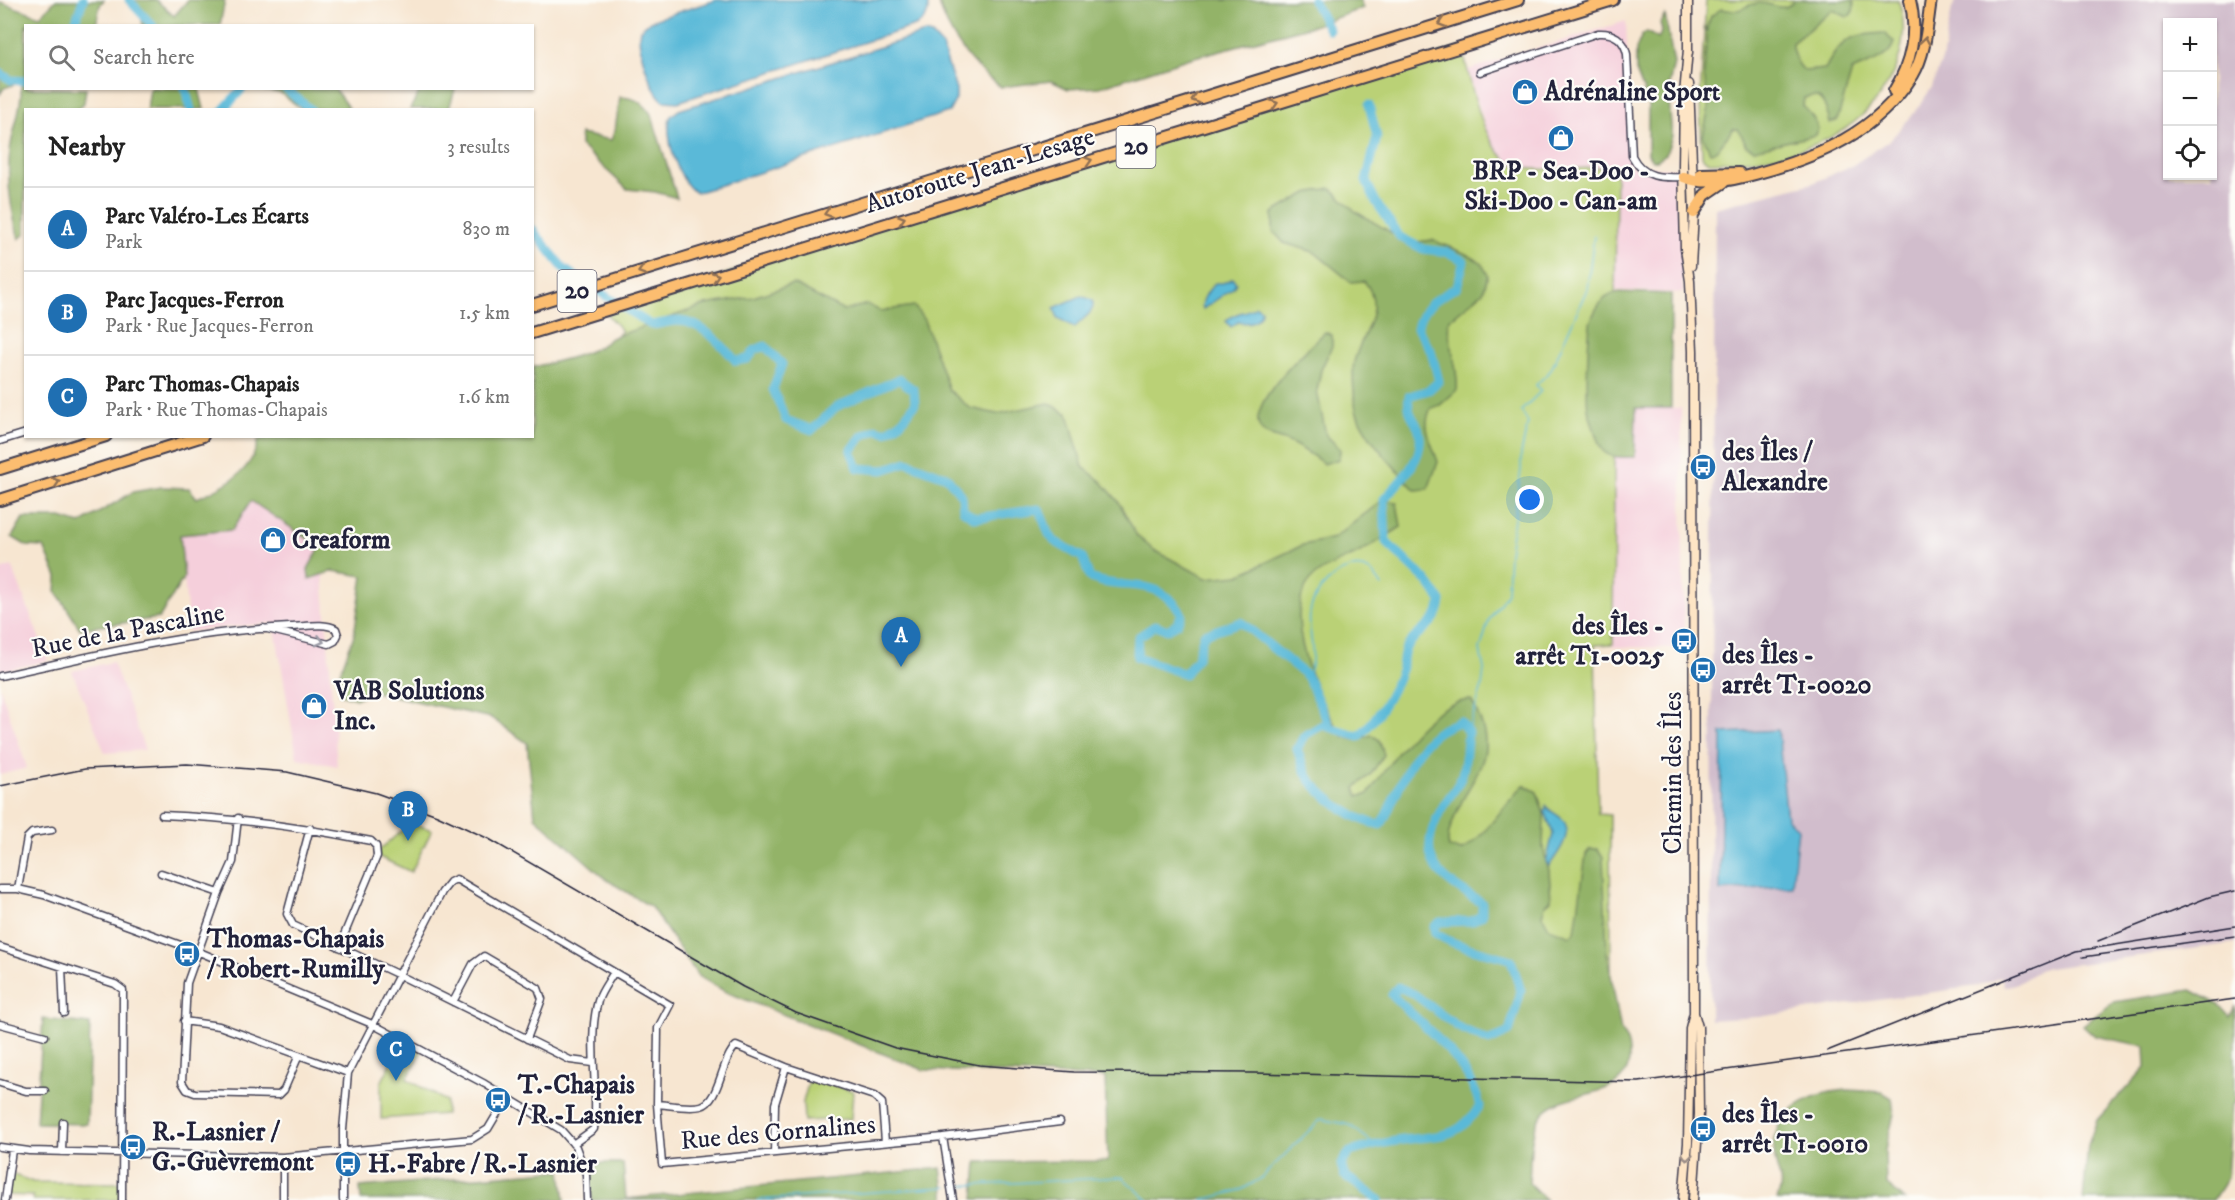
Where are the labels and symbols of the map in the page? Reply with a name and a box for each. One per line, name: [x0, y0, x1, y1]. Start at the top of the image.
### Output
one-way arrow: [1437, 16, 1448, 28]
one-way arrow: [1918, 36, 1930, 45]
place label: Adrénaline Sport: [1543, 76, 1721, 109]
shop icon: Adrénaline Sport: [1510, 77, 1540, 107]
one-way arrow: [1190, 92, 1201, 104]
one-way arrow: [1268, 99, 1279, 111]
street label: Autoroute Jean-Lesage: [861, 120, 1099, 222]
shop icon: BRP - Sea-Doo - Ski-Doo - Can-am: [1546, 123, 1576, 153]
road number: 20: [1116, 126, 1156, 168]
place label: BRP - Sea-Doo - Ski-Doo - Can-am: [1464, 155, 1658, 218]
one-way arrow: [1082, 156, 1093, 169]
one-way arrow: [823, 206, 834, 218]
one-way arrow: [895, 214, 906, 226]
one-way arrow: [637, 263, 648, 276]
road number: 20: [558, 270, 596, 312]
one-way arrow: [709, 271, 720, 283]
place label: des Îles / Alexandre: [1721, 435, 1828, 499]
bus stop icon: des Îles / Alexandre: [1688, 452, 1718, 482]
one-way arrow: [50, 477, 61, 490]
your location: [1515, 485, 1544, 514]
place label: Creaform: [292, 524, 391, 557]
shop icon: Creaform: [258, 525, 288, 555]
street label: Rue de la Pascaline: [29, 596, 227, 666]
place label: des Îles - arrêt T1-0025: [1516, 609, 1664, 673]
pin: A: [882, 618, 920, 667]
bus stop icon: des Îles - arrêt T1-0025: [1669, 626, 1699, 656]
one-way arrow: [314, 634, 325, 646]
place label: des Îles - arrêt T1-0020: [1722, 638, 1872, 702]
bus stop icon: des Îles - arrêt T1-0020: [1688, 655, 1718, 685]
place label: VAB Solutions Inc.: [333, 675, 485, 738]
shop icon: VAB Solutions Inc.: [299, 691, 329, 721]
street label: Chemin des Îles: [1656, 692, 1690, 854]
pin: B: [388, 792, 428, 841]
place label: Thomas-Chapais / Robert-Rumilly: [206, 923, 385, 986]
bus stop icon: Thomas-Chapais / Robert-Rumilly: [172, 939, 202, 969]
pin: C: [376, 1032, 416, 1081]
place label: T.-Chapais / R.-Lasnier: [517, 1069, 644, 1132]
bus stop icon: T.-Chapais / R.-Lasnier: [483, 1085, 513, 1115]
place label: des Îles - arrêt T1-0010: [1722, 1097, 1868, 1161]
street label: Rue des Cornalines: [679, 1108, 877, 1158]
bus stop icon: des Îles - arrêt T1-0010: [1688, 1114, 1718, 1144]
place label: R.-Lasnier / G.-Guèvremont: [152, 1116, 315, 1179]
bus stop icon: R.-Lasnier / G.-Guèvremont: [118, 1132, 148, 1162]
place label: H.-Fabre / R.-Lasnier: [368, 1148, 597, 1181]
bus stop icon: H.-Fabre / R.-Lasnier: [333, 1149, 363, 1179]
one-way arrow: [1681, 1152, 1694, 1162]

